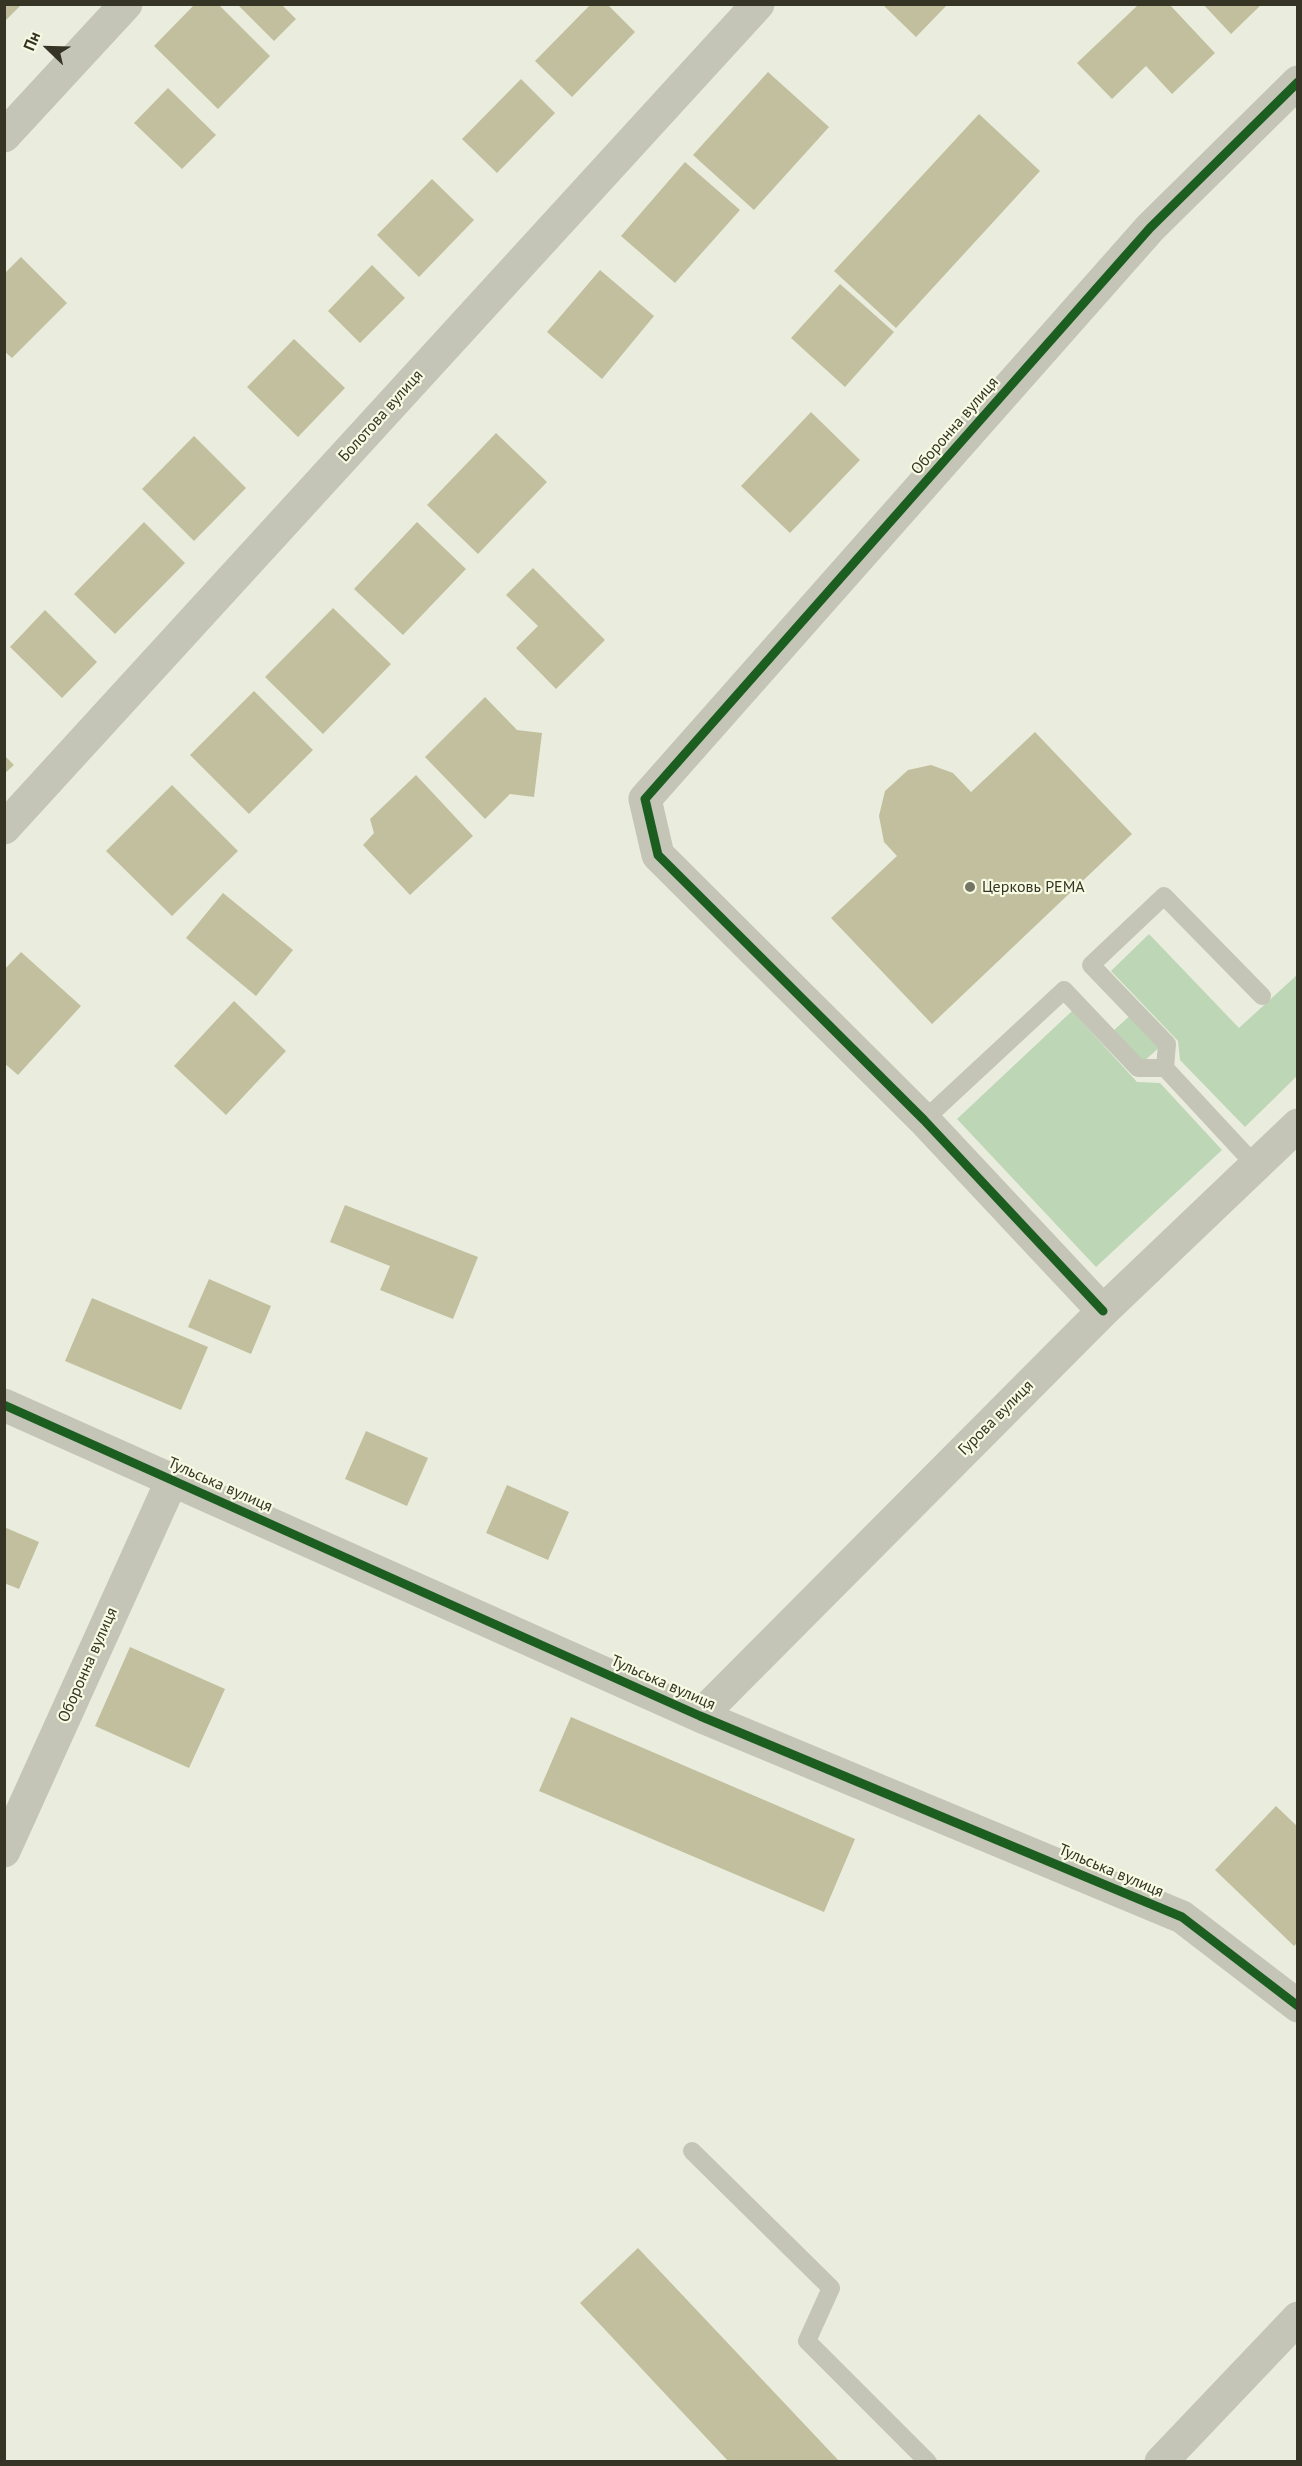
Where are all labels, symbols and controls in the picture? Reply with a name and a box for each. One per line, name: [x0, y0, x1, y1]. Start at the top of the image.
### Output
north arrow: [18, 18, 78, 78]
text: Пн: [19, 28, 44, 54]
street label: Болотова вулиця: [335, 366, 427, 466]
street label: Оборонна вулиця: [907, 373, 1003, 479]
place label: Церковь РЕМА: [982, 877, 1085, 897]
marker: Церковь РЕМА: [963, 880, 977, 894]
street label: Гурова вулиця: [954, 1376, 1038, 1460]
street label: Тульська вулиця: [165, 1453, 275, 1517]
street label: Оборонна вулиця: [54, 1605, 122, 1725]
street label: Тульська вулиця: [608, 1651, 718, 1715]
street label: Тульська вулиця: [1056, 1840, 1166, 1902]

